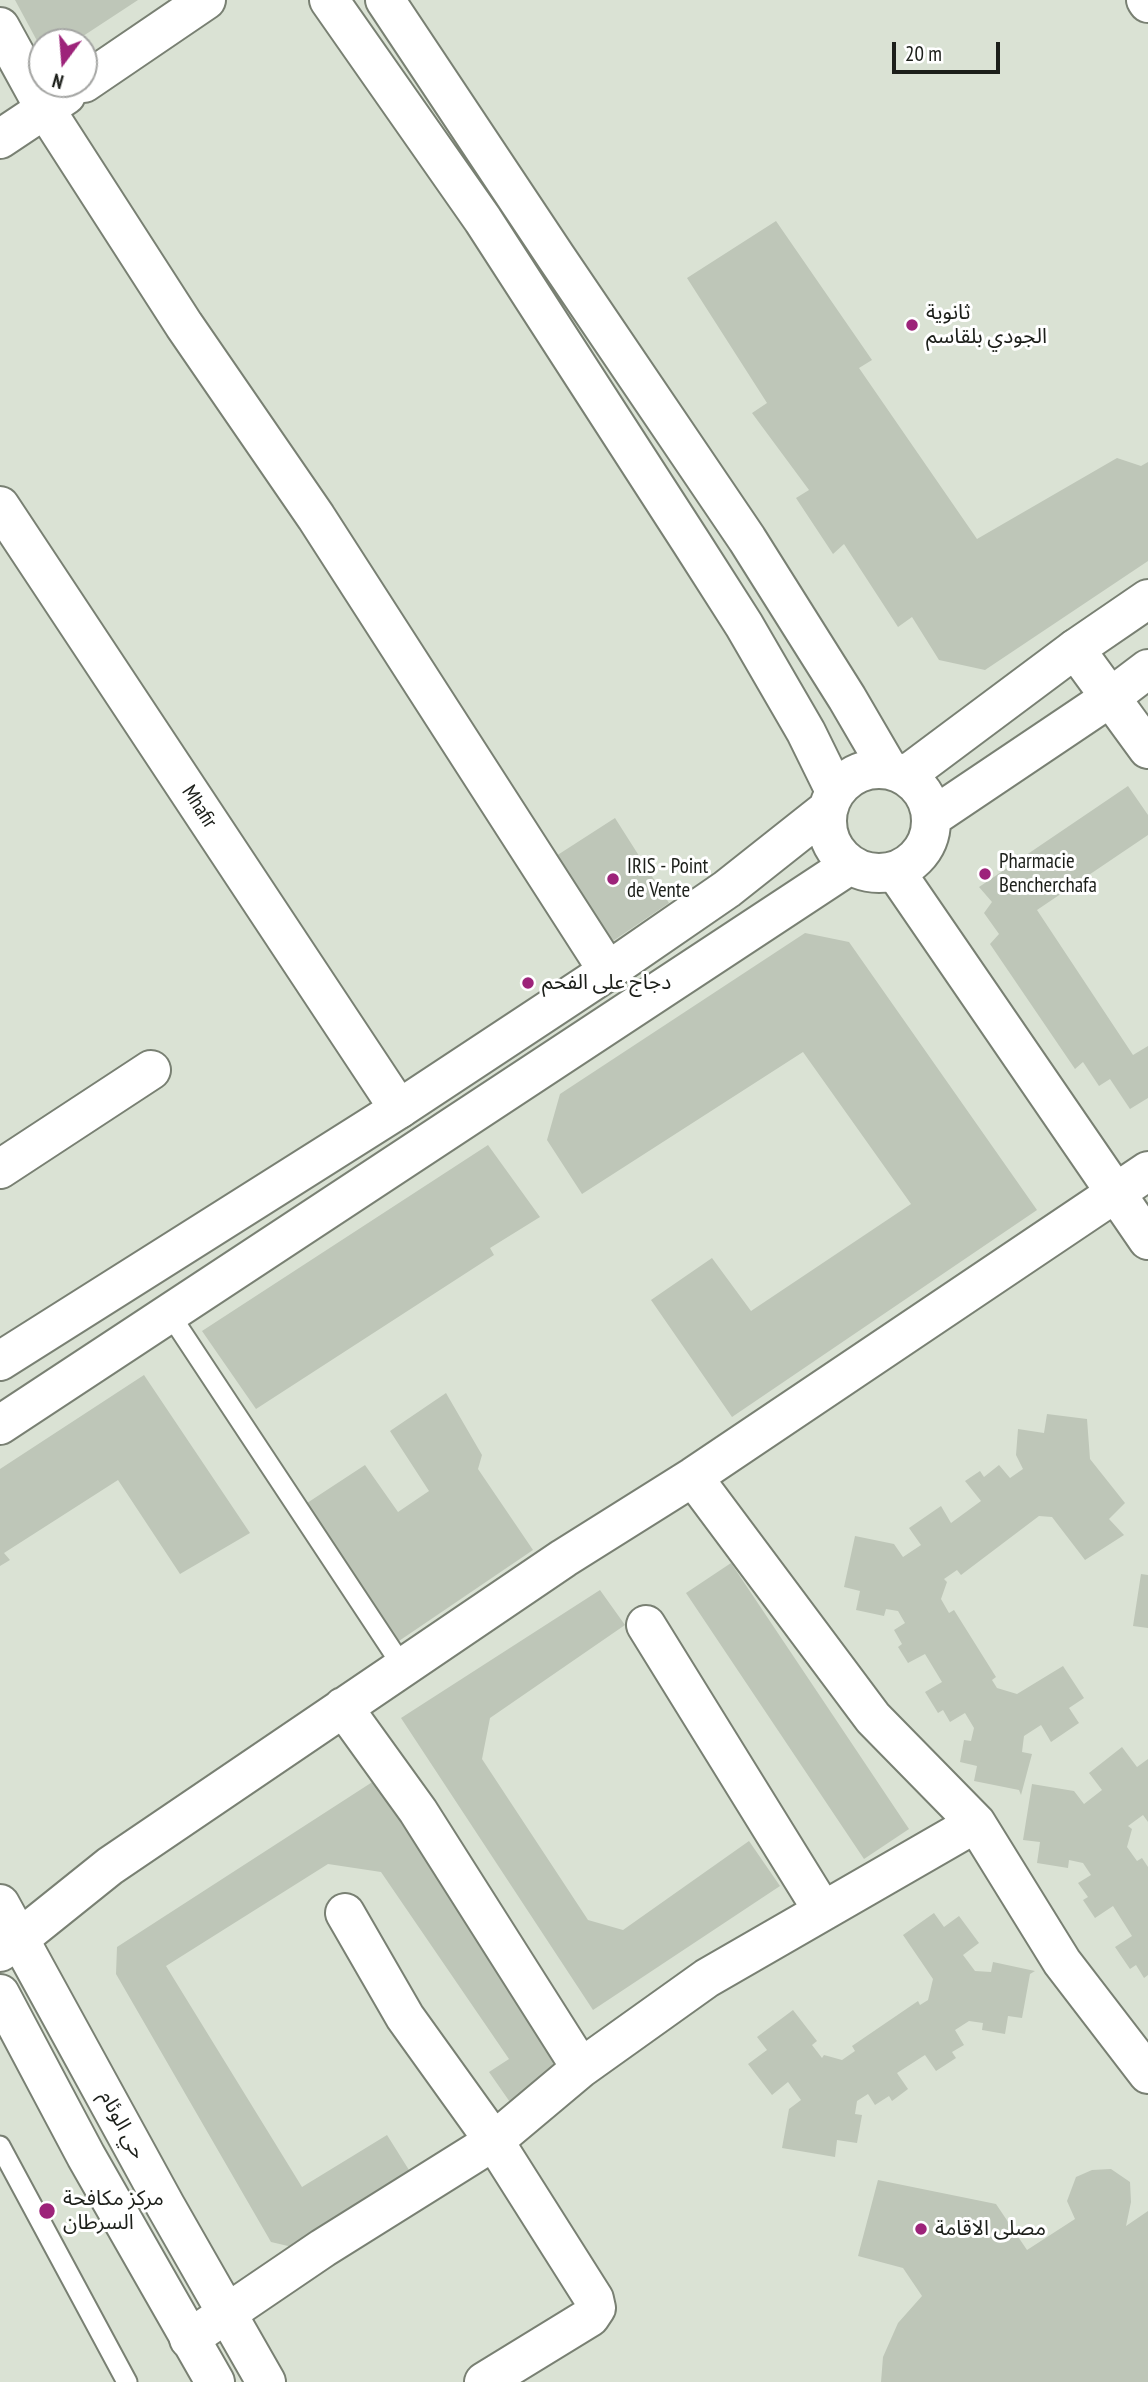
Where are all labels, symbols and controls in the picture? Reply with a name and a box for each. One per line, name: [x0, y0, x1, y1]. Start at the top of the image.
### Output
north arrow: [28, 28, 98, 98]
scale bar: [896, 28, 1004, 72]
text: 20 m: [905, 40, 942, 67]
text: N: [50, 68, 66, 94]
place label: ثانوية الجودي بلقاسم: [926, 300, 1047, 350]
marker: ثانوية الجودي بلقاسم: [904, 317, 920, 333]
street label: Mhafir: [176, 781, 222, 833]
place label: Pharmacie Bencherchafa: [999, 849, 1097, 899]
place label: IRIS - Point de Vente: [627, 854, 708, 904]
marker: Pharmacie Bencherchafa: [977, 866, 993, 882]
marker: IRIS - Point de Vente: [605, 871, 621, 887]
place label: دجاج على الفحم: [542, 970, 671, 996]
marker: دجاج على الفحم: [520, 975, 536, 991]
street label: حي الوئام: [93, 2086, 151, 2164]
place label: مركز مكافحة السرطان: [63, 2186, 164, 2236]
marker: مركز مكافحة السرطان: [37, 2201, 57, 2221]
place label: مصلى الاقامة: [935, 2216, 1046, 2242]
marker: مصلى الاقامة: [913, 2221, 929, 2237]

